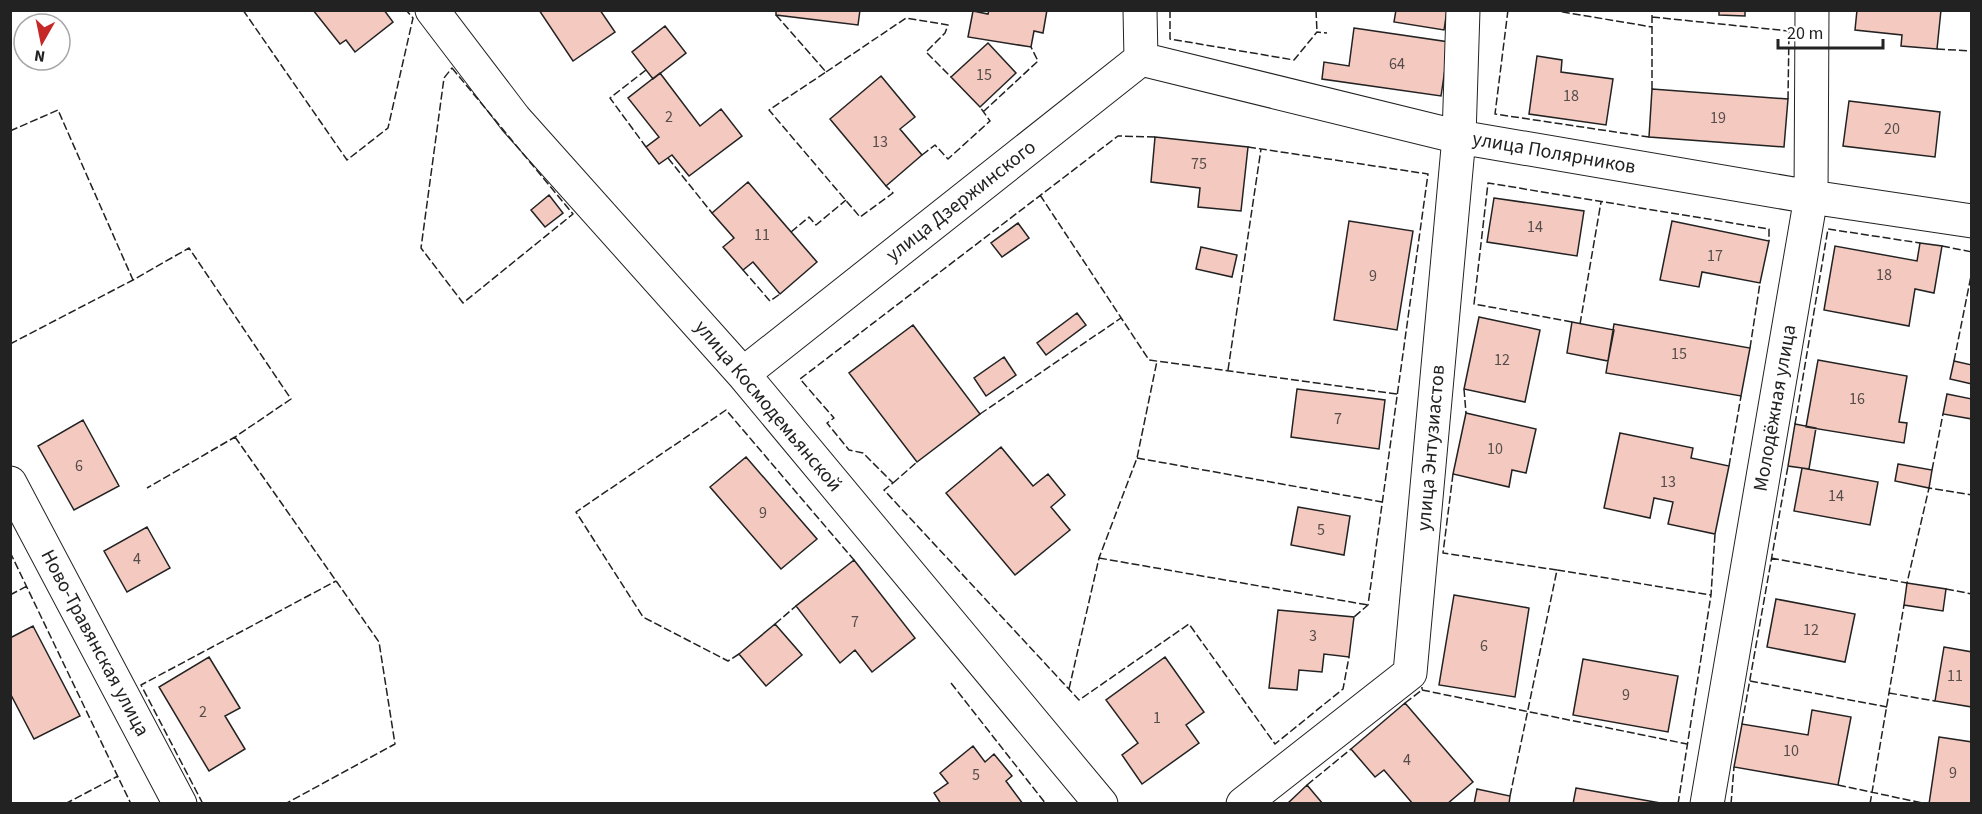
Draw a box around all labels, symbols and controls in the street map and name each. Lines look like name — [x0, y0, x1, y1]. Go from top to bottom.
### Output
north arrow — [12, 12, 72, 72]
scale bar — [1778, 12, 1883, 50]
text: 20 m — [1787, 21, 1823, 46]
text: N — [33, 44, 47, 68]
house number: 64 — [1389, 53, 1405, 75]
house number: 15 — [976, 64, 992, 86]
house number: 18 — [1563, 85, 1579, 107]
house number: 2 — [665, 106, 673, 128]
house number: 19 — [1710, 107, 1726, 129]
house number: 20 — [1884, 118, 1900, 140]
street label: улица Полярников — [1470, 125, 1638, 181]
house number: 13 — [872, 131, 888, 153]
street label: улица Дзержинского — [880, 134, 1042, 268]
house number: 75 — [1191, 153, 1207, 175]
house number: 14 — [1527, 216, 1543, 238]
house number: 11 — [754, 224, 770, 246]
house number: 17 — [1707, 245, 1723, 267]
house number: 18 — [1876, 264, 1892, 286]
house number: 9 — [1369, 265, 1377, 287]
street label: улица Космодемьянской — [688, 314, 848, 498]
street label: Молодёжная улица — [1747, 322, 1803, 494]
house number: 15 — [1671, 343, 1687, 365]
house number: 12 — [1494, 349, 1510, 371]
street label: улица Энтузиастов — [1410, 364, 1452, 532]
house number: 16 — [1849, 388, 1865, 410]
house number: 7 — [1334, 408, 1342, 430]
house number: 10 — [1487, 438, 1503, 460]
house number: 6 — [75, 455, 83, 477]
house number: 13 — [1660, 471, 1676, 493]
house number: 14 — [1828, 485, 1844, 507]
house number: 9 — [759, 502, 767, 524]
house number: 5 — [1317, 519, 1325, 541]
street label: Ново-Травянская улица — [34, 544, 156, 742]
house number: 4 — [133, 548, 141, 570]
house number: 7 — [851, 611, 859, 633]
house number: 12 — [1803, 619, 1819, 641]
house number: 3 — [1309, 625, 1317, 647]
house number: 6 — [1480, 635, 1488, 657]
house number: 11 — [1947, 665, 1963, 687]
house number: 9 — [1622, 684, 1630, 706]
house number: 2 — [199, 701, 207, 723]
house number: 1 — [1153, 707, 1161, 729]
house number: 10 — [1783, 740, 1799, 762]
house number: 4 — [1403, 749, 1411, 771]
house number: 9 — [1949, 762, 1957, 784]
house number: 5 — [972, 764, 980, 786]

